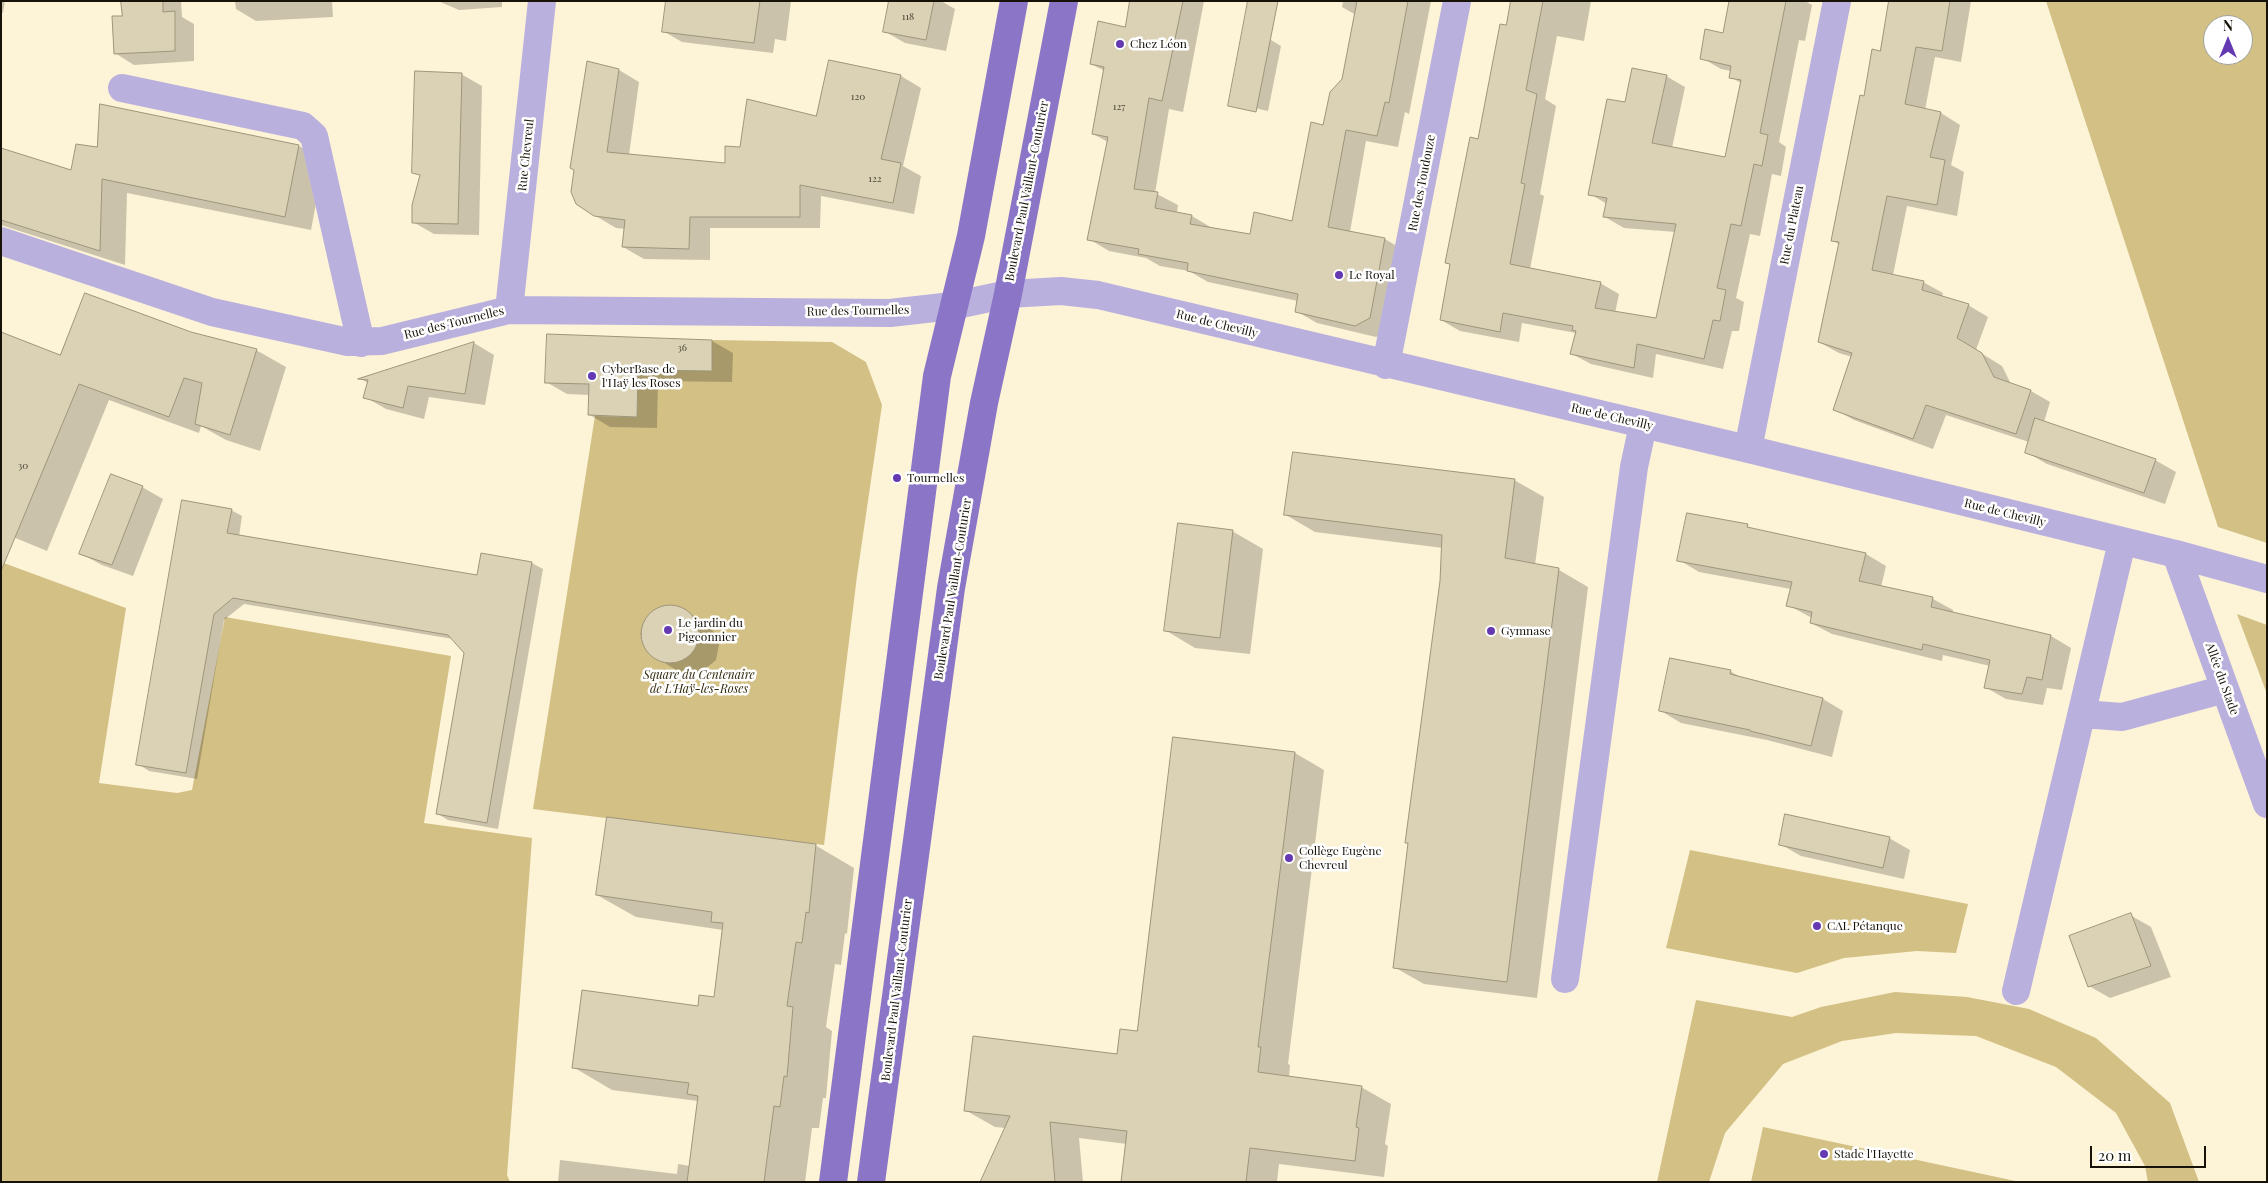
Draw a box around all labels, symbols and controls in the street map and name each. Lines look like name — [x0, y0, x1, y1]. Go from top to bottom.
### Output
house number: 118 — [902, 11, 914, 23]
north arrow — [2203, 15, 2253, 65]
text: N — [2223, 16, 2233, 35]
place label: Chez Léon — [1130, 37, 1187, 51]
marker: Chez Léon — [1114, 38, 1126, 50]
house number: 120 — [851, 91, 865, 103]
street label: Boulevard Paul Vaillant-Couturier — [1002, 100, 1052, 282]
house number: 127 — [1113, 101, 1125, 113]
street label: Rue Chevreul — [515, 118, 537, 192]
street label: Rue des Toudouze — [1406, 134, 1438, 232]
house number: 122 — [868, 173, 882, 185]
street label: Rue du Plateau — [1777, 184, 1807, 266]
place label: Le Royal — [1349, 268, 1395, 282]
marker: Le Royal — [1333, 269, 1345, 281]
street label: Rue des Tournelles — [807, 303, 909, 319]
street label: Rue des Tournelles — [403, 304, 505, 342]
street label: Rue de Chevilly — [1175, 307, 1259, 341]
house number: 36 — [677, 342, 687, 354]
place label: CyberBase de l'Haÿ les Roses — [602, 362, 681, 390]
marker: CyberBase de l'Haÿ les Roses — [586, 370, 598, 382]
street label: Rue de Chevilly — [1570, 401, 1654, 433]
house number: 30 — [18, 460, 28, 472]
place label: Tournelles — [907, 471, 964, 485]
marker: Tournelles — [891, 472, 903, 484]
street label: Rue de Chevilly — [1963, 496, 2047, 530]
street label: Boulevard Paul Vaillant-Couturier — [932, 497, 974, 681]
place label: Le jardin du Pigeonnier — [678, 616, 743, 644]
marker: Le jardin du Pigeonnier — [662, 624, 674, 636]
place label: Gymnase — [1501, 624, 1551, 638]
marker: Gymnase — [1485, 625, 1497, 637]
street label: Allée du Stade — [2202, 641, 2242, 717]
park label: Square du Centenaire de L'Haÿ-les-Roses — [643, 668, 755, 696]
place label: Collège Eugène Chevreul — [1299, 844, 1382, 872]
marker: Collège Eugène Chevreul — [1283, 852, 1295, 864]
street label: Boulevard Paul Vaillant-Couturier — [879, 898, 915, 1082]
place label: CAL Pétanque — [1827, 919, 1903, 933]
marker: CAL Pétanque — [1811, 920, 1823, 932]
scale bar — [2093, 1136, 2209, 1168]
text: 20 m — [2098, 1145, 2131, 1165]
place label: Stade l'Hayette — [1834, 1147, 1913, 1161]
marker: Stade l'Hayette — [1818, 1148, 1830, 1160]

